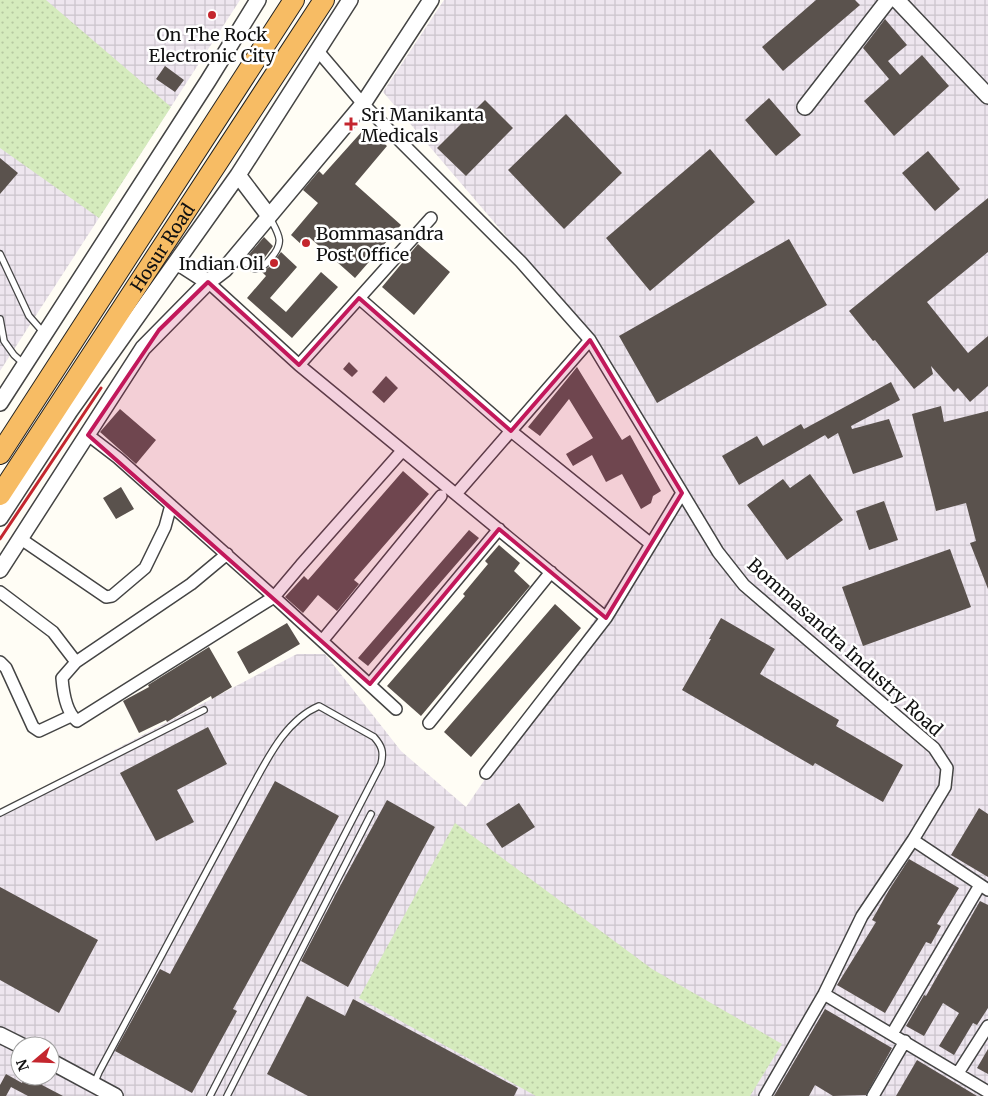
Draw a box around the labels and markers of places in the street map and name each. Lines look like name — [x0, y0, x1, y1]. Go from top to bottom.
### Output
marker: On The Rock Electronic City — [206, 9, 218, 21]
place label: On The Rock Electronic City — [149, 23, 276, 67]
place label: Sri Manikanta Medicals — [361, 103, 485, 147]
marker: Sri Manikanta Medicals — [345, 118, 357, 130]
place label: Bommasandra Post Office — [316, 222, 444, 266]
marker: Bommasandra Post Office — [300, 237, 312, 249]
place label: Indian Oil — [179, 252, 264, 275]
marker: Indian Oil — [268, 257, 280, 269]

